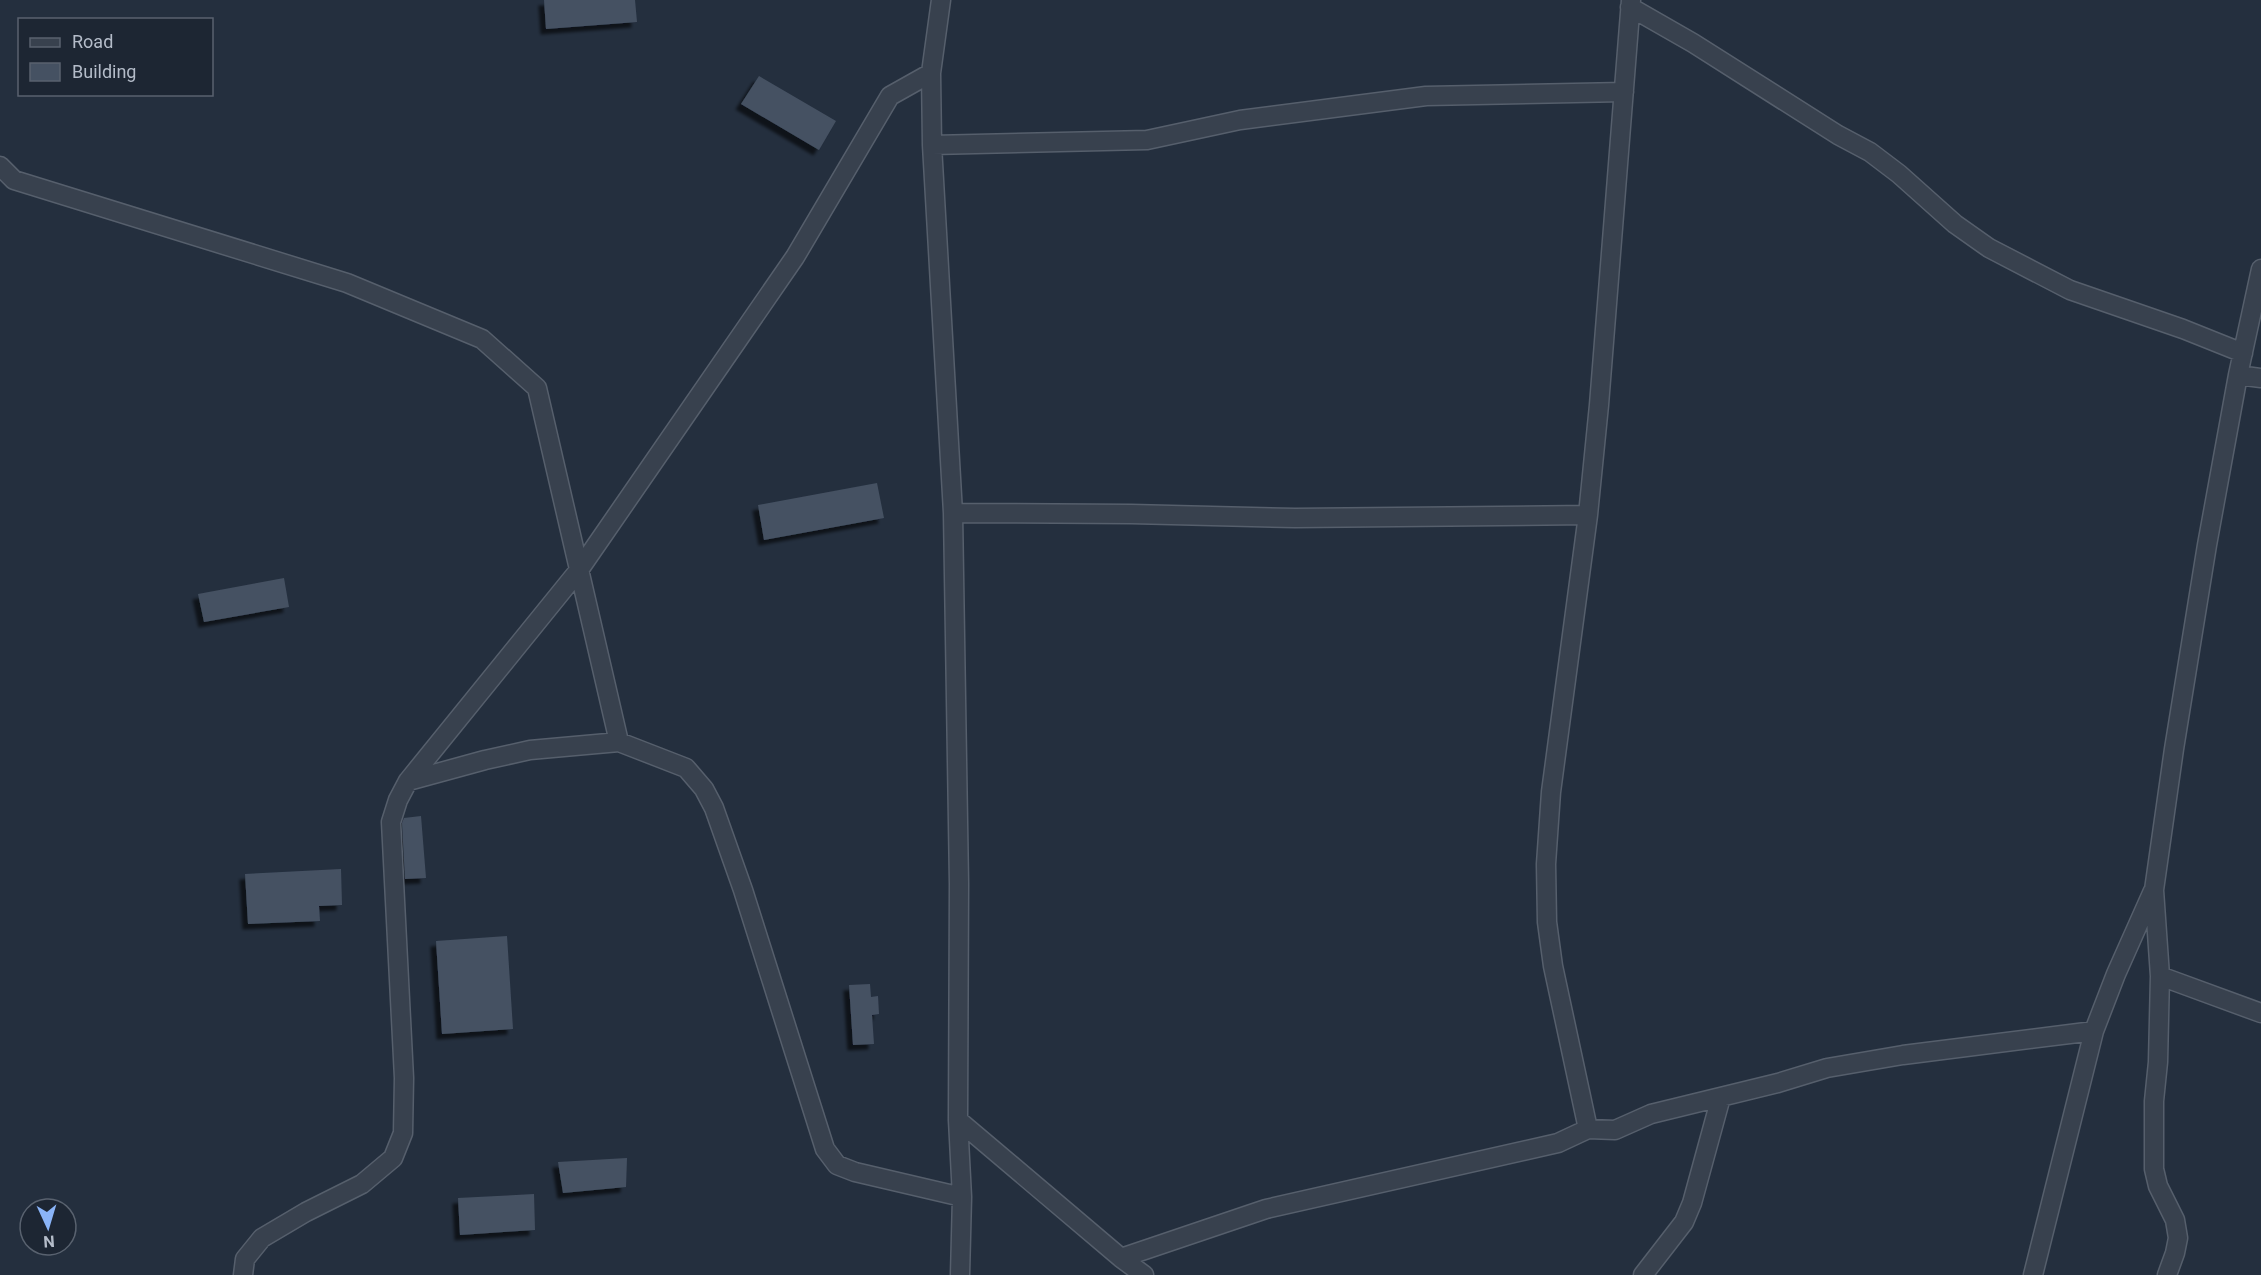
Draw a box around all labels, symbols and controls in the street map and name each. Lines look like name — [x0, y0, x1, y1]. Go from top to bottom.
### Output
legend — [18, 18, 213, 96]
text: Road — [72, 31, 113, 52]
text: Building — [72, 61, 136, 82]
north arrow — [18, 1197, 78, 1257]
text: N — [43, 1232, 55, 1251]

